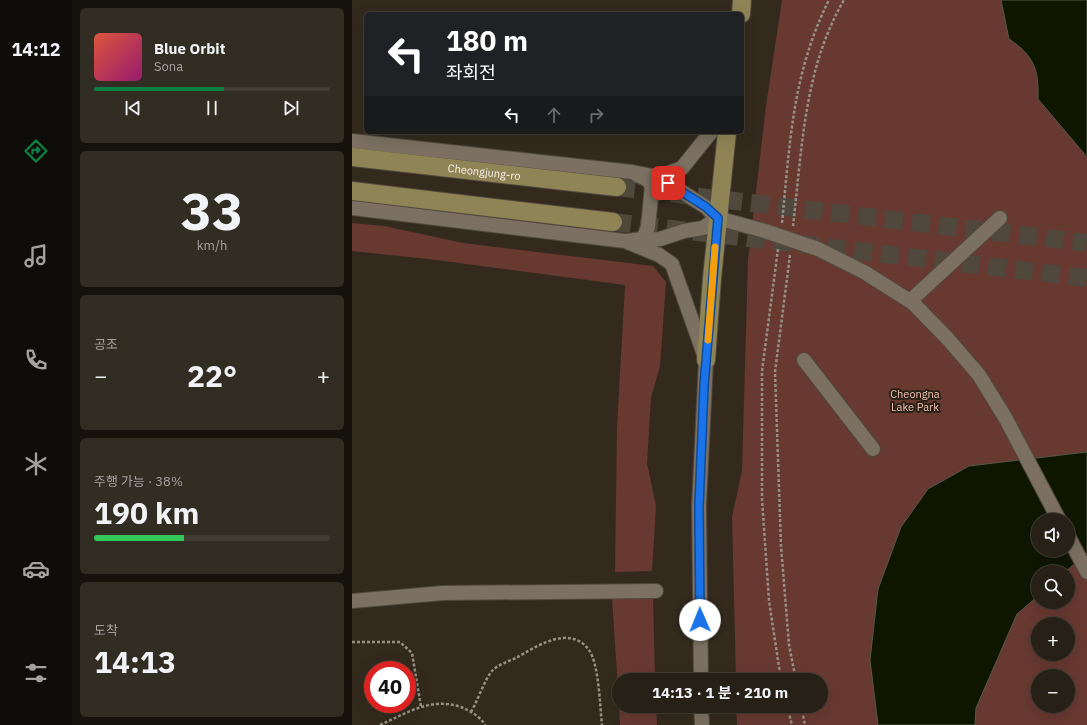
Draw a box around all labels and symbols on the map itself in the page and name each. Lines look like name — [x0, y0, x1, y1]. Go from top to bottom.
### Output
street label: Cheongjung-ro — [447, 161, 521, 183]
pin — [651, 166, 685, 200]
park label: Cheongna Lake Park — [890, 387, 940, 414]
position arrow — [679, 599, 721, 641]
speed limit sign: 40 — [364, 661, 416, 713]

